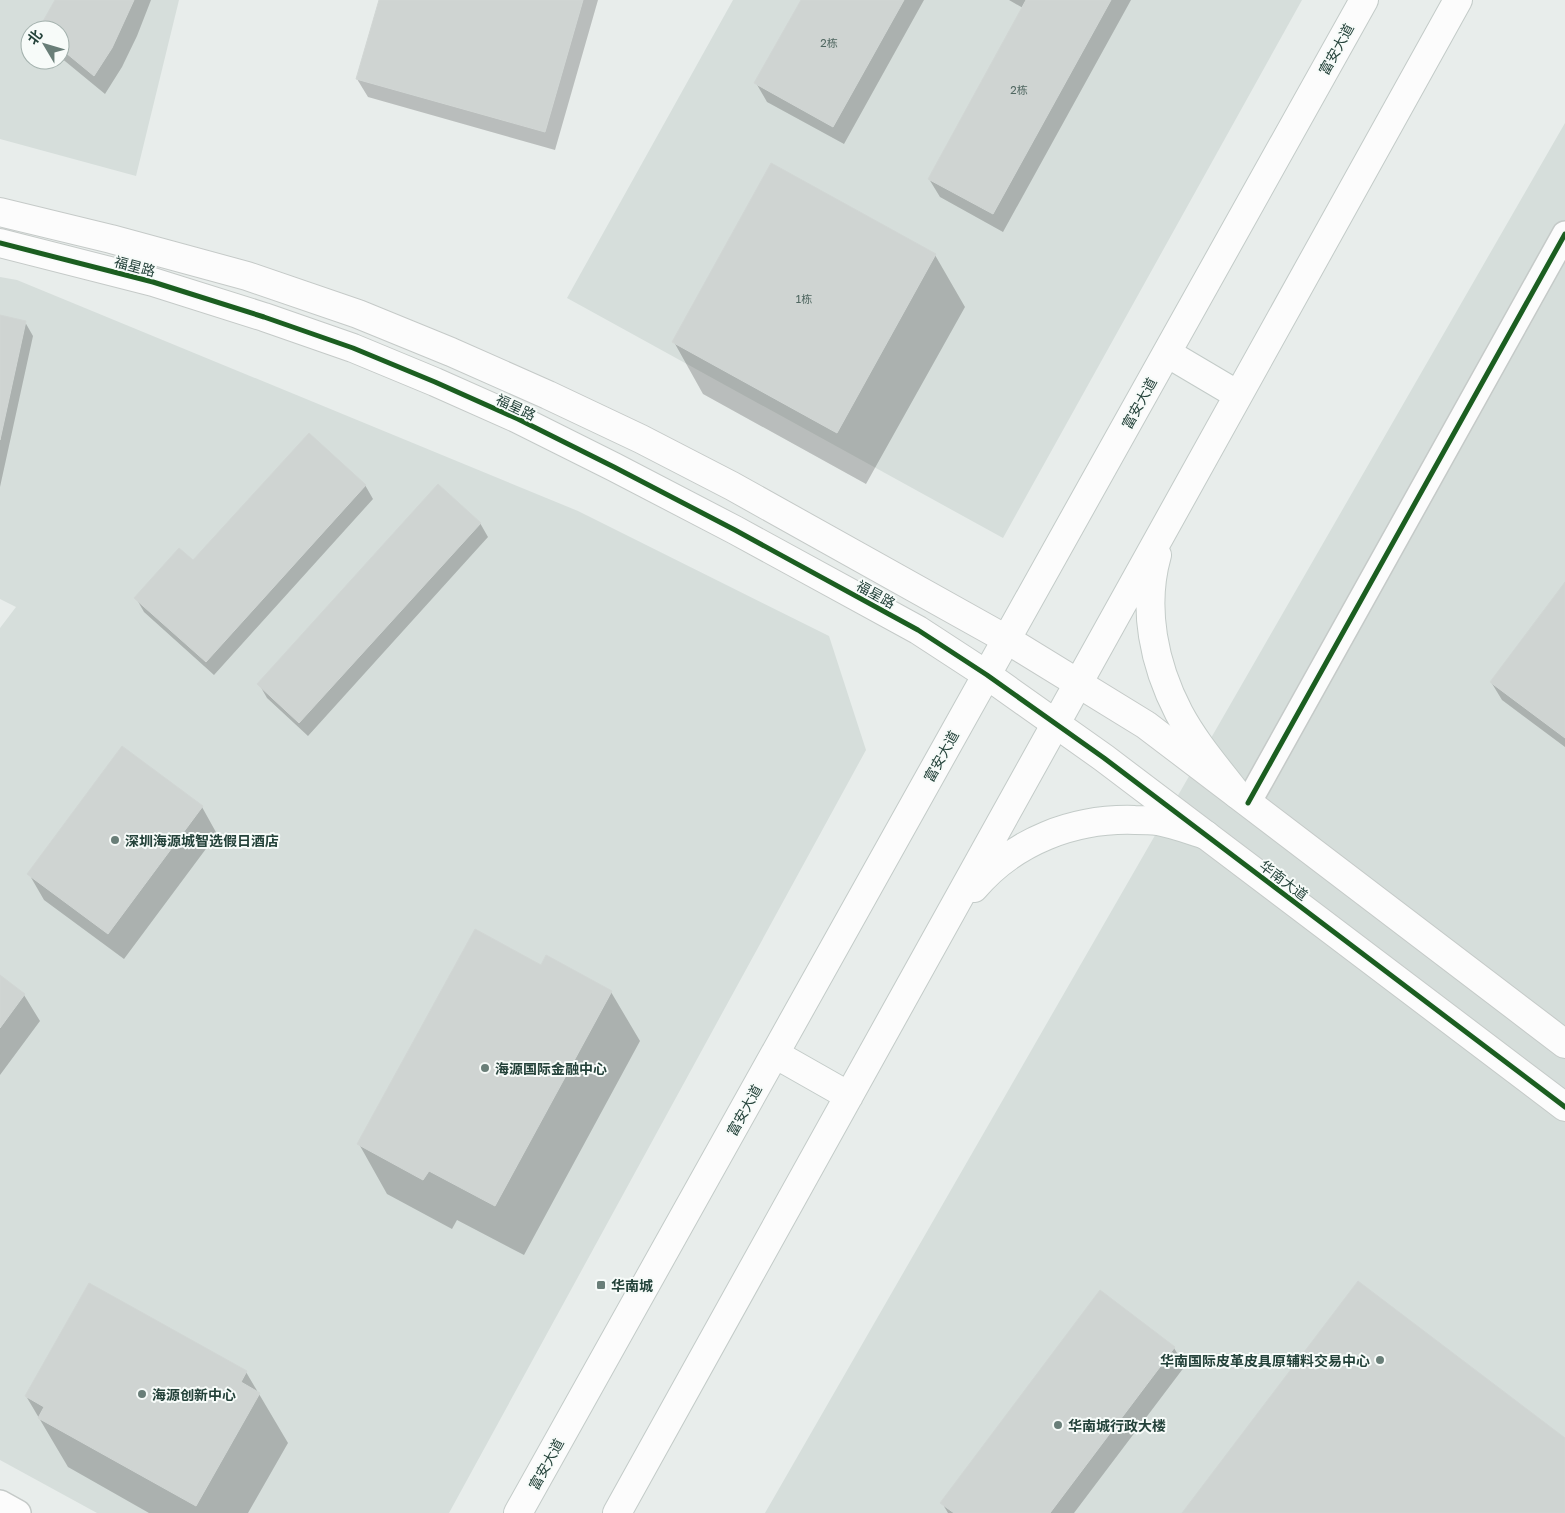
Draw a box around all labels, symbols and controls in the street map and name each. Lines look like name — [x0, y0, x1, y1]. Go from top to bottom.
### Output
north arrow — [20, 20, 70, 70]
street label: 富安大道 — [1315, 20, 1357, 78]
text: 北 — [23, 26, 45, 47]
house number: 2栋 — [820, 36, 838, 49]
house number: 2栋 — [1010, 83, 1028, 96]
street label: 福星路 — [113, 252, 157, 280]
house number: 1栋 — [796, 292, 812, 305]
street label: 富安大道 — [1118, 374, 1160, 432]
street label: 福星路 — [493, 390, 539, 424]
street label: 福星路 — [854, 576, 898, 612]
street label: 富安大道 — [920, 727, 962, 785]
place label: 深圳海源城智选假日酒店 — [125, 832, 279, 849]
marker: 深圳海源城智选假日酒店 — [109, 834, 121, 846]
street label: 华南大道 — [1257, 856, 1311, 904]
place label: 海源国际金融中心 — [495, 1060, 607, 1077]
marker: 海源国际金融中心 — [479, 1062, 491, 1074]
street label: 富安大道 — [723, 1081, 765, 1139]
place label: 华南城 — [611, 1277, 653, 1294]
marker: 华南城 — [595, 1279, 607, 1291]
place label: 华南国际皮革皮具原辅料交易中心 — [1160, 1352, 1370, 1369]
marker: 华南国际皮革皮具原辅料交易中心 — [1374, 1354, 1386, 1366]
place label: 海源创新中心 — [152, 1386, 236, 1403]
marker: 海源创新中心 — [136, 1388, 148, 1400]
place label: 华南城行政大楼 — [1068, 1417, 1166, 1434]
marker: 华南城行政大楼 — [1052, 1419, 1064, 1431]
street label: 富安大道 — [525, 1435, 567, 1493]

